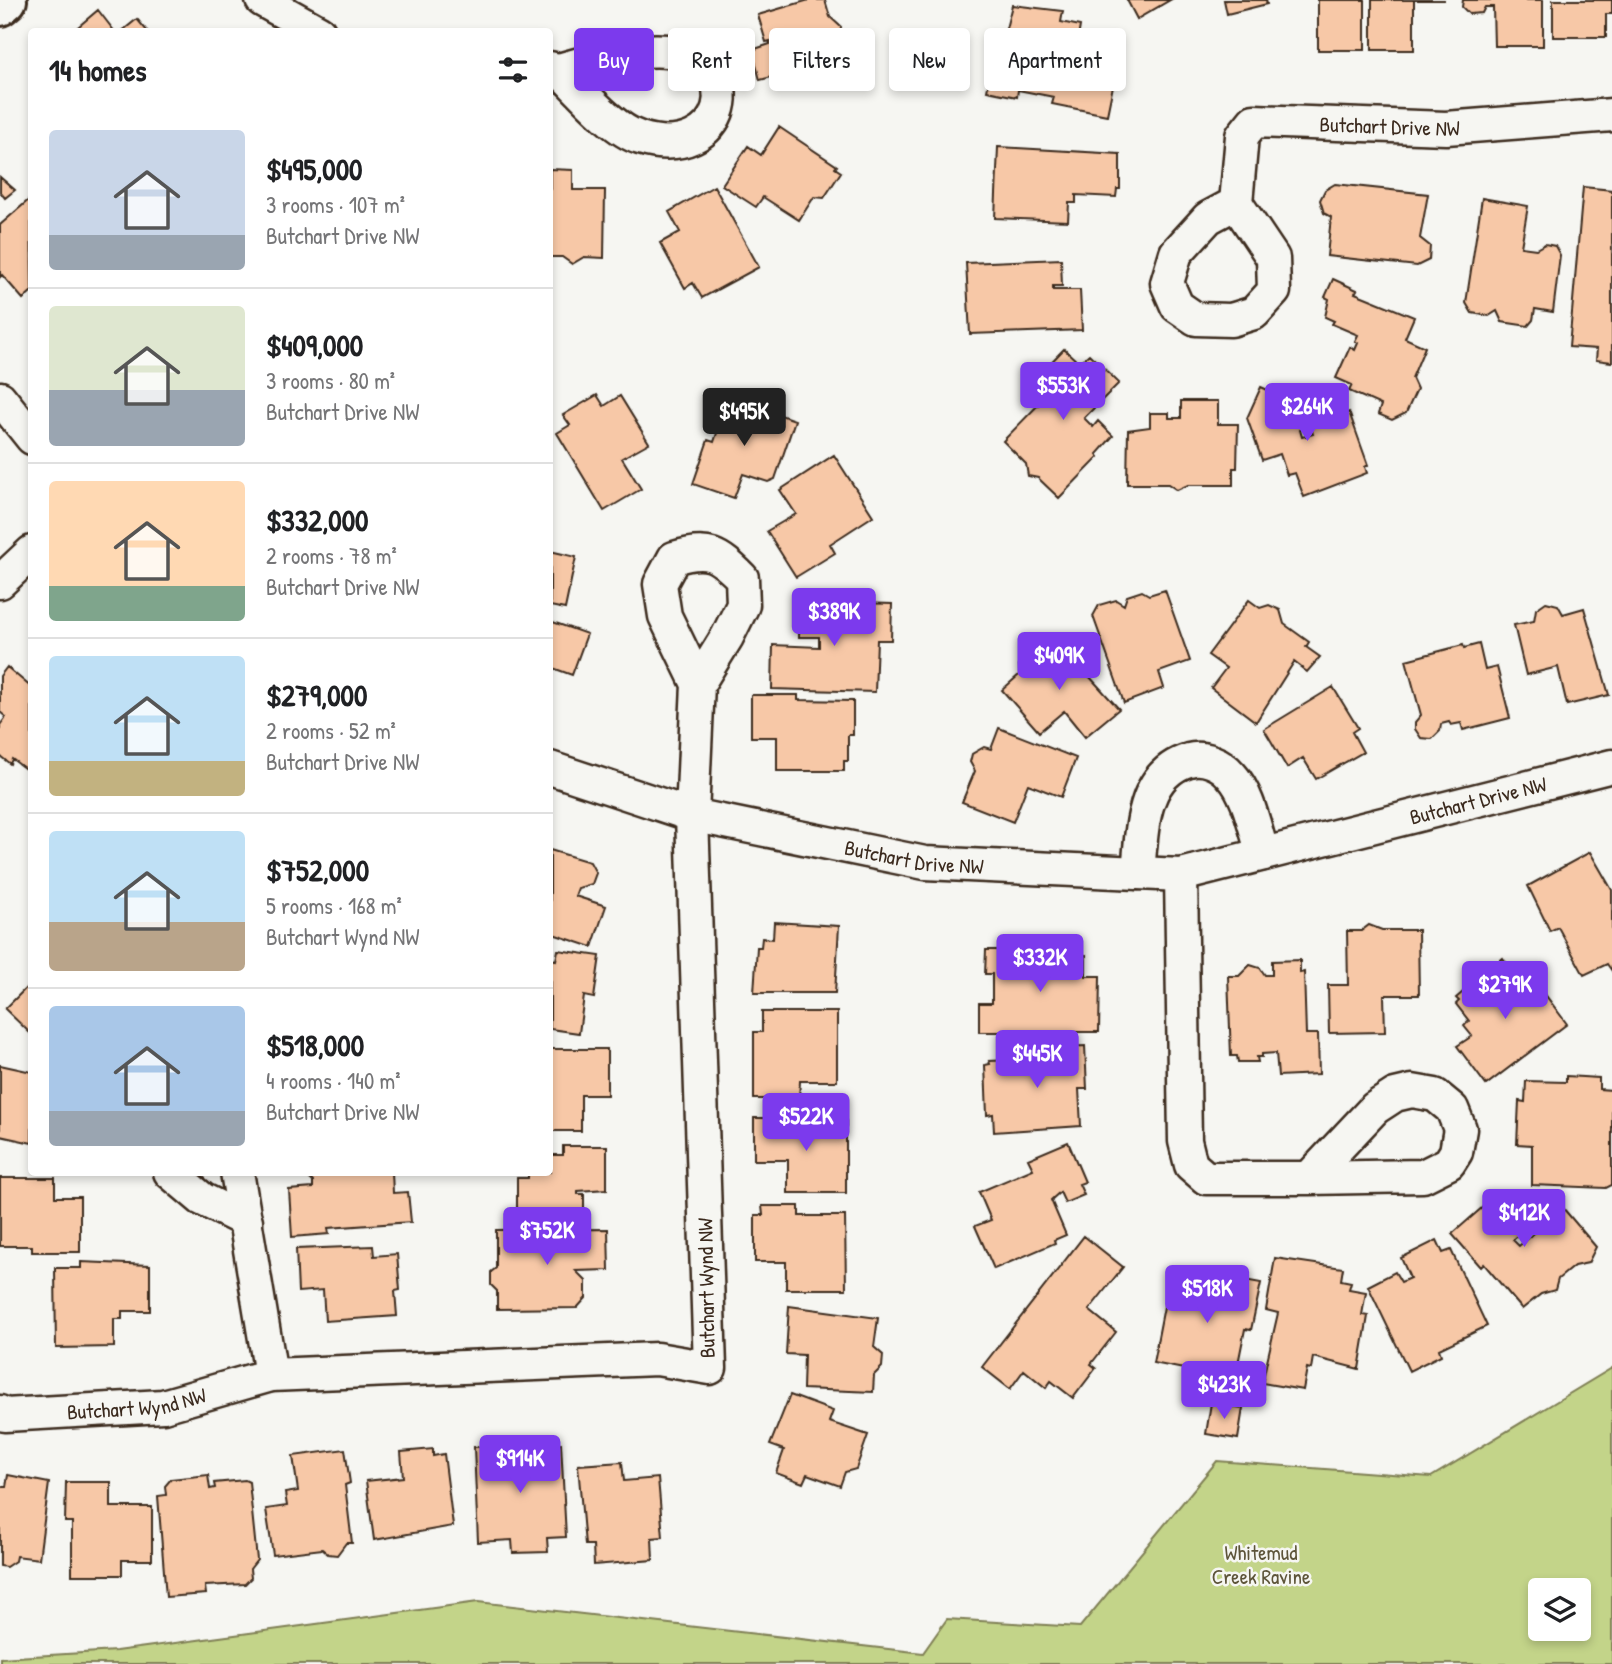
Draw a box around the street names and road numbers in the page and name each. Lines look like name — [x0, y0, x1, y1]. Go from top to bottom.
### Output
street label: Butchart Drive NW — [1319, 109, 1461, 143]
street label: Butchart Drive NW — [1406, 769, 1549, 831]
street label: Butchart Drive NW — [842, 832, 984, 880]
street label: Butchart Wynd NW — [690, 1218, 722, 1358]
street label: Butchart Wynd NW — [66, 1380, 209, 1426]

